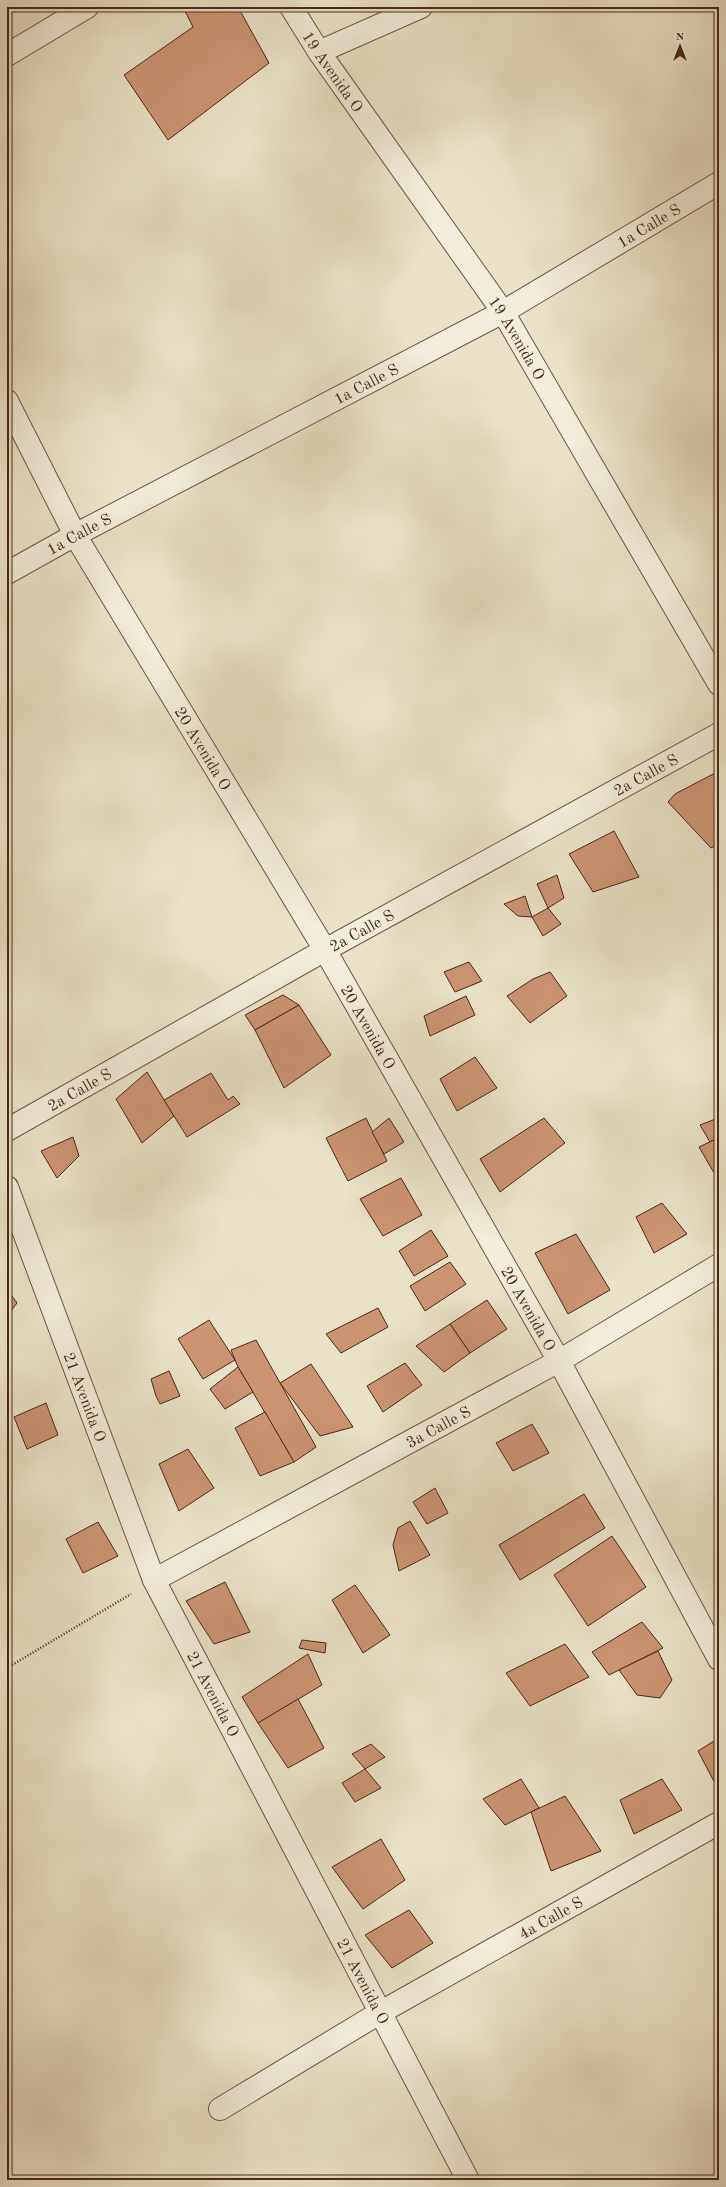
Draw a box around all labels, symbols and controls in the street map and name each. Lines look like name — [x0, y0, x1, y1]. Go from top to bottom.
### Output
north arrow — [660, 26, 700, 66]
street label: 19 Avenida O — [298, 29, 365, 116]
text: N — [676, 32, 685, 43]
street label: 1a Calle S — [615, 202, 684, 252]
street label: 19 Avenida O — [485, 294, 547, 383]
street label: 1a Calle S — [332, 362, 402, 409]
street label: 1a Calle S — [45, 511, 115, 559]
street label: 20 Avenida O — [170, 705, 233, 794]
street label: 2a Calle S — [612, 752, 681, 800]
street label: 2a Calle S — [328, 908, 397, 956]
street label: 20 Avenida O — [337, 983, 397, 1073]
street label: 2a Calle S — [45, 1066, 115, 1115]
street label: 20 Avenida O — [497, 1264, 558, 1354]
street label: 21 Avenida O — [60, 1351, 108, 1444]
street label: 3a Calle S — [404, 1404, 474, 1452]
street label: 21 Avenida O — [183, 1649, 241, 1740]
street label: 4a Calle S — [517, 1895, 586, 1943]
street label: 21 Avenida O — [333, 1936, 391, 2027]

